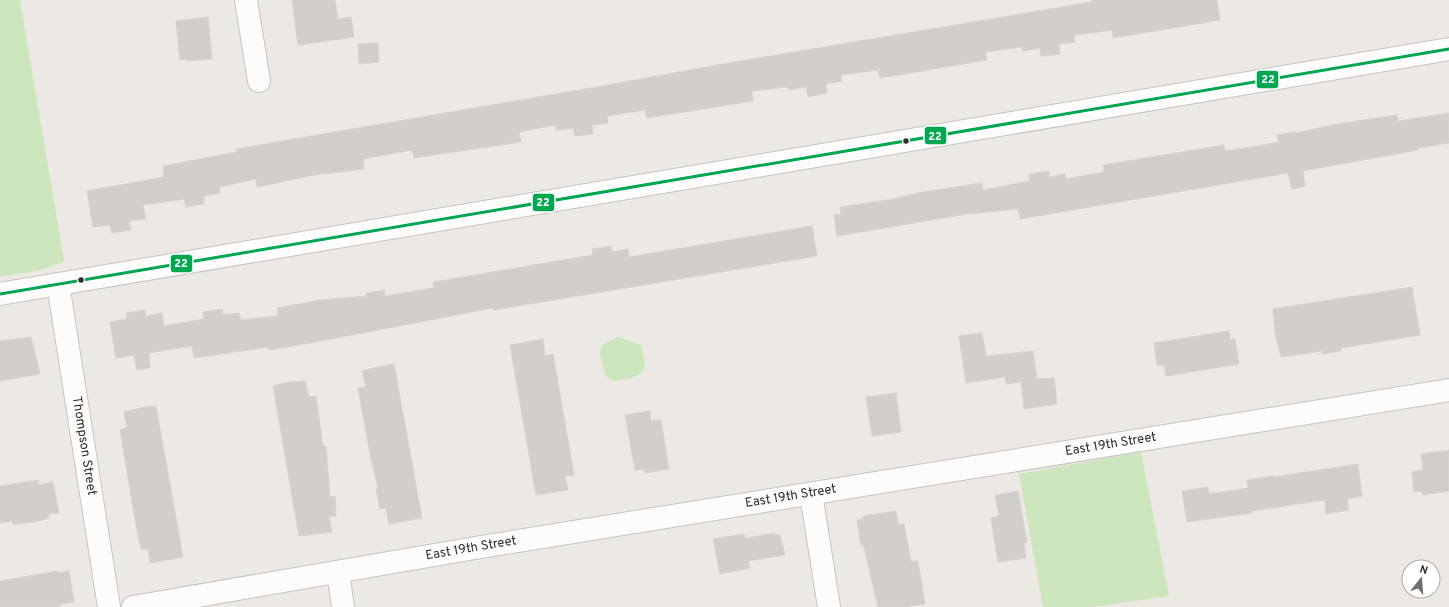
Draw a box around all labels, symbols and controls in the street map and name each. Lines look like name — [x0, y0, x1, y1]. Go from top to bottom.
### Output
line badge: 22 — [1256, 70, 1279, 89]
text: 22 — [1261, 73, 1275, 87]
line badge: 22 — [924, 126, 947, 145]
text: 22 — [928, 130, 942, 144]
unlabelled marker — [901, 136, 911, 146]
line badge: 22 — [532, 193, 555, 212]
text: 22 — [536, 196, 550, 210]
line badge: 22 — [170, 254, 193, 273]
text: 22 — [174, 257, 188, 271]
unlabelled marker — [76, 275, 86, 285]
street label: Thompson Street — [68, 395, 99, 497]
street label: East 19th Street — [1064, 430, 1157, 460]
street label: East 19th Street — [744, 481, 838, 512]
street label: East 19th Street — [424, 533, 518, 564]
north arrow — [1401, 559, 1441, 599]
text: N — [1418, 563, 1429, 578]

